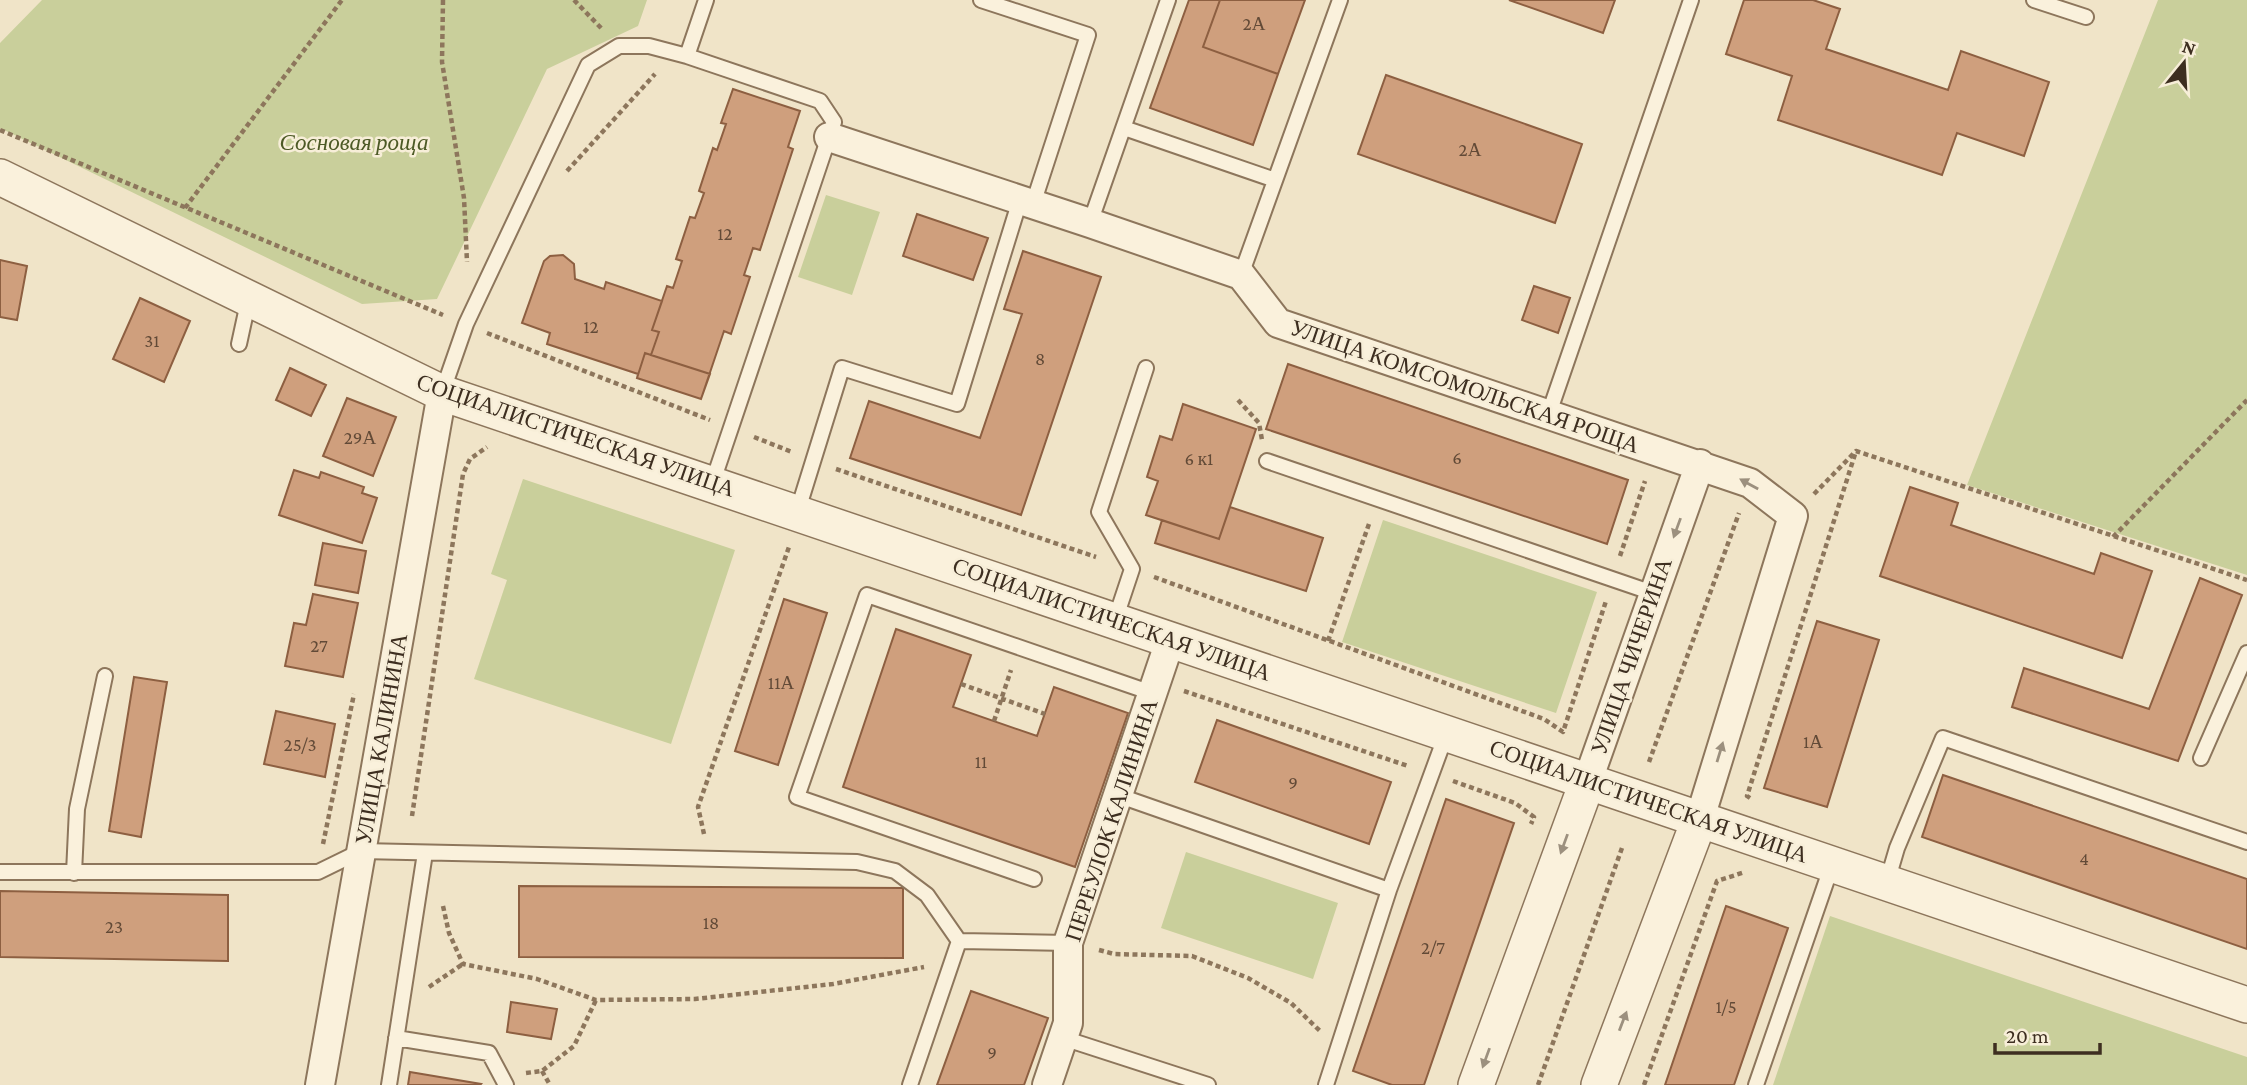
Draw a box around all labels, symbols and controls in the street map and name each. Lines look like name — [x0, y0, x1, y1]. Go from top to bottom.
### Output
house number: 2А — [1243, 13, 1266, 34]
north arrow — [2149, 28, 2219, 98]
text: N — [2180, 35, 2199, 59]
park label: Сосновая роща — [280, 129, 428, 155]
house number: 2А — [1459, 139, 1482, 160]
house number: 12 — [717, 223, 733, 244]
street label: УЛИЦА КОМСОМОЛЬСКАЯ РОЩА — [1287, 314, 1643, 458]
house number: 12 — [583, 316, 599, 337]
house number: 31 — [144, 330, 160, 351]
house number: 8 — [1035, 348, 1045, 369]
street label: СОЦИАЛИСТИЧЕСКАЯ УЛИЦА — [413, 368, 739, 502]
house number: 29А — [344, 427, 376, 448]
house number: 6 — [1452, 447, 1462, 468]
house number: 6 к1 — [1185, 448, 1213, 469]
one-way arrow — [1739, 479, 1759, 491]
one-way arrow — [1671, 518, 1682, 539]
street label: СОЦИАЛИСТИЧЕСКАЯ УЛИЦА — [949, 552, 1275, 686]
street label: УЛИЦА ЧИЧЕРИНА — [1585, 554, 1677, 758]
street label: УЛИЦА КАЛИНИНА — [350, 631, 412, 847]
house number: 27 — [310, 635, 328, 656]
house number: 11А — [768, 672, 794, 693]
street label: ПЕРЕУЛОК КАЛИНИНА — [1059, 695, 1163, 945]
house number: 1А — [1803, 731, 1823, 752]
house number: 25/3 — [284, 734, 316, 755]
street label: СОЦИАЛИСТИЧЕСКАЯ УЛИЦА — [1486, 734, 1812, 868]
one-way arrow — [1715, 742, 1725, 763]
house number: 11 — [975, 751, 987, 772]
house number: 9 — [1288, 772, 1298, 793]
one-way arrow — [1558, 834, 1569, 855]
house number: 4 — [2079, 848, 2089, 869]
house number: 18 — [703, 912, 719, 933]
house number: 23 — [105, 916, 123, 937]
house number: 2/7 — [1421, 937, 1445, 958]
house number: 1/5 — [1715, 996, 1737, 1017]
one-way arrow — [1618, 1011, 1629, 1032]
scale bar — [1995, 1012, 2100, 1056]
text: 20 m — [2006, 1024, 2049, 1048]
house number: 9 — [987, 1042, 997, 1063]
one-way arrow — [1480, 1047, 1491, 1068]

